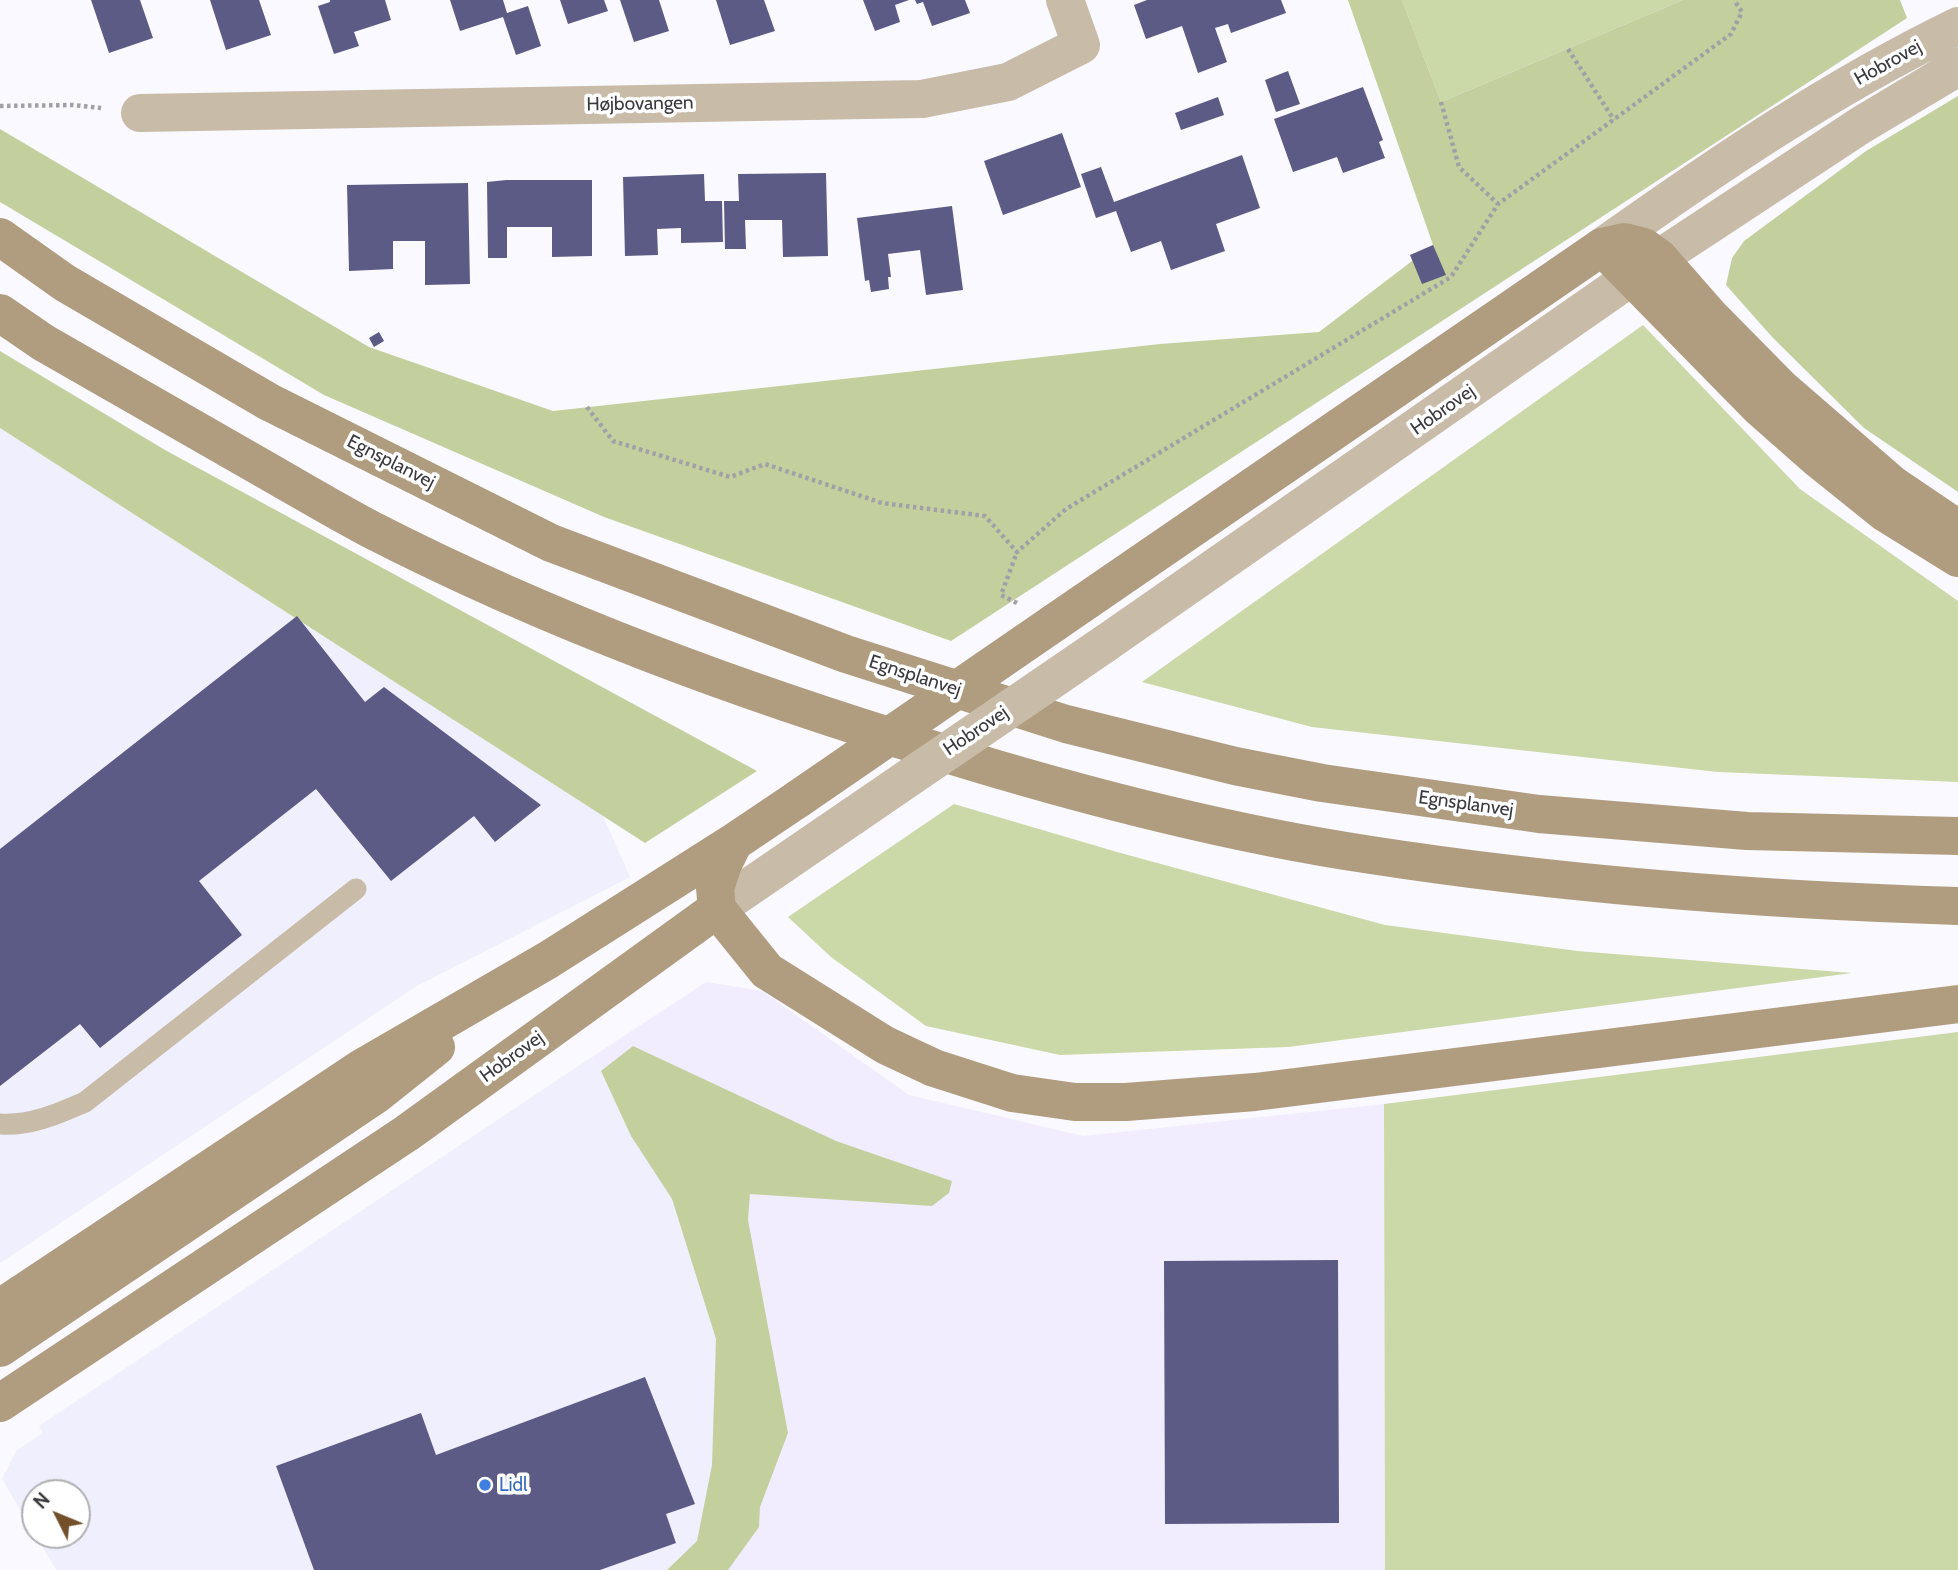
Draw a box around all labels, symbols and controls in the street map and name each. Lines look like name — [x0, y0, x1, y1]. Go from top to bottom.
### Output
street label: Hobrovej — [1851, 35, 1925, 91]
street label: Højbovangen — [586, 92, 694, 116]
street label: Hobrovej — [1407, 380, 1479, 440]
street label: Egnsplanvej — [343, 430, 439, 494]
street label: Egnsplanvej — [866, 650, 964, 702]
street label: Hobrovej — [939, 701, 1013, 761]
street label: Egnsplanvej — [1417, 786, 1515, 822]
street label: Hobrovej — [476, 1026, 548, 1088]
place label: Lidl — [499, 1474, 528, 1496]
marker: Lidl — [477, 1477, 493, 1493]
north arrow — [21, 1479, 91, 1549]
text: N — [29, 1488, 55, 1513]

